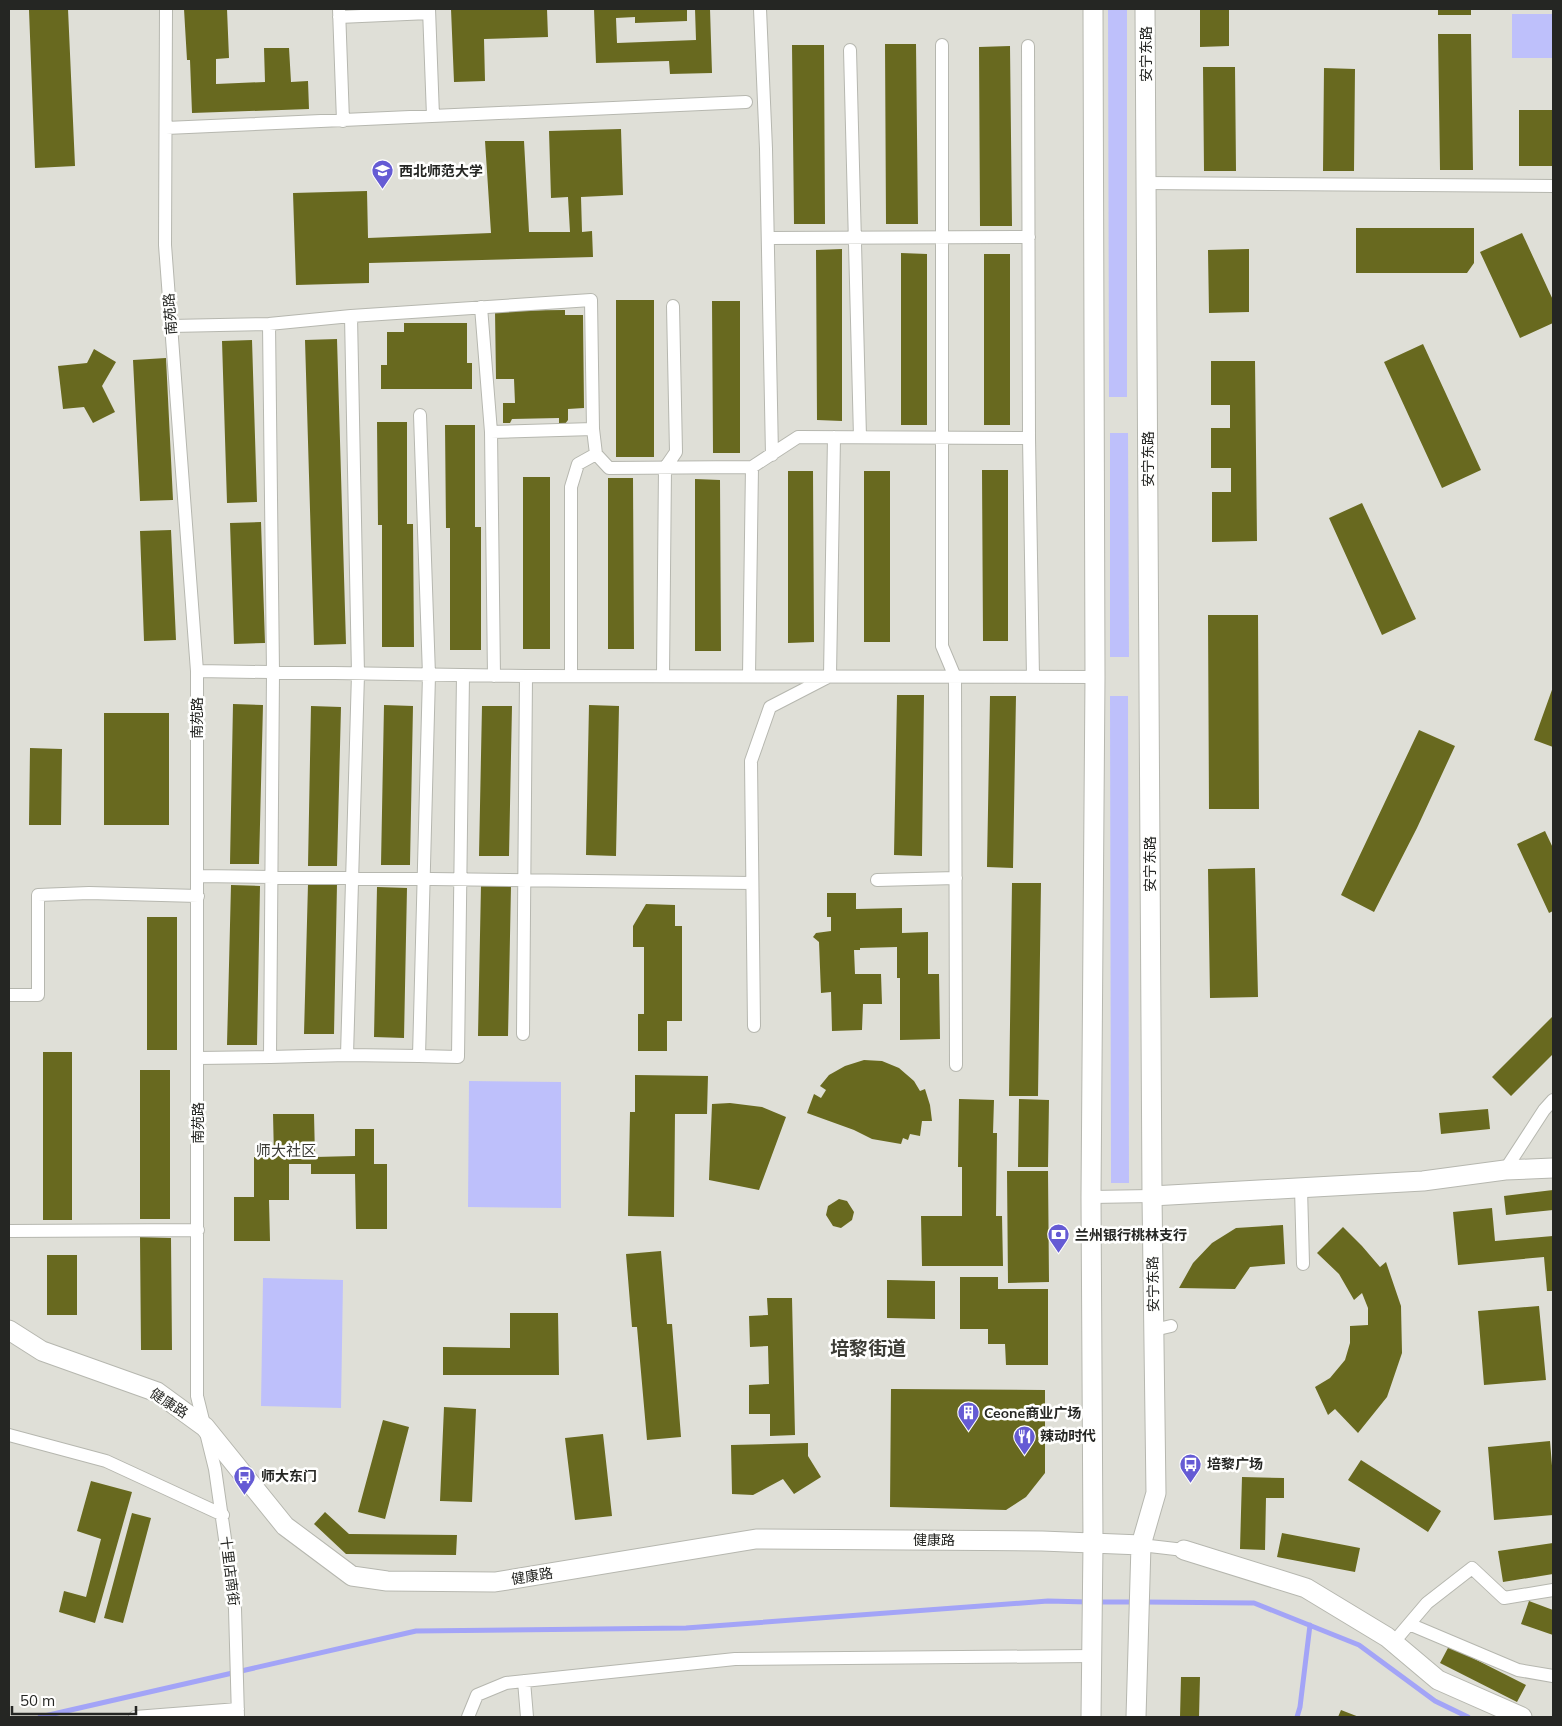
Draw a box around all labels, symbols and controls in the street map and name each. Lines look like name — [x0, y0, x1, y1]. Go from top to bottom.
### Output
street label: 安宁东路 — [1137, 26, 1155, 82]
school or university icon: 西北师范大学 — [371, 159, 395, 190]
place label: 西北师范大学 — [399, 162, 483, 180]
street label: 南苑路 — [160, 292, 180, 336]
street label: 安宁东路 — [1139, 431, 1157, 487]
street label: 南苑路 — [188, 697, 206, 739]
street label: 安宁东路 — [1141, 836, 1159, 892]
street label: 南苑路 — [189, 1102, 207, 1144]
district label: 师大社区 — [256, 1141, 316, 1160]
bank icon: 兰州银行桃林支行 — [1047, 1223, 1071, 1254]
place label: 兰州银行桃林支行 — [1075, 1226, 1187, 1244]
street label: 安宁东路 — [1144, 1256, 1162, 1312]
district label: 培黎街道 — [830, 1336, 906, 1360]
street label: 健康路 — [146, 1384, 192, 1422]
building icon: Ceone商业广场 — [956, 1401, 980, 1432]
place label: Ceone商业广场 — [984, 1404, 1081, 1422]
restaurant icon: 辣动时代 — [1012, 1424, 1036, 1455]
place label: 辣动时代 — [1040, 1427, 1096, 1445]
bus stop icon: 培黎广场 — [1179, 1452, 1203, 1483]
place label: 培黎广场 — [1207, 1455, 1263, 1473]
bus stop icon: 师大东门 — [233, 1464, 257, 1495]
place label: 师大东门 — [261, 1467, 317, 1485]
street label: 健康路 — [913, 1531, 955, 1549]
street label: 十里店南街 — [217, 1535, 243, 1607]
street label: 健康路 — [510, 1564, 554, 1588]
scale bar — [12, 1684, 136, 1716]
text: 50 m — [20, 1691, 55, 1710]

